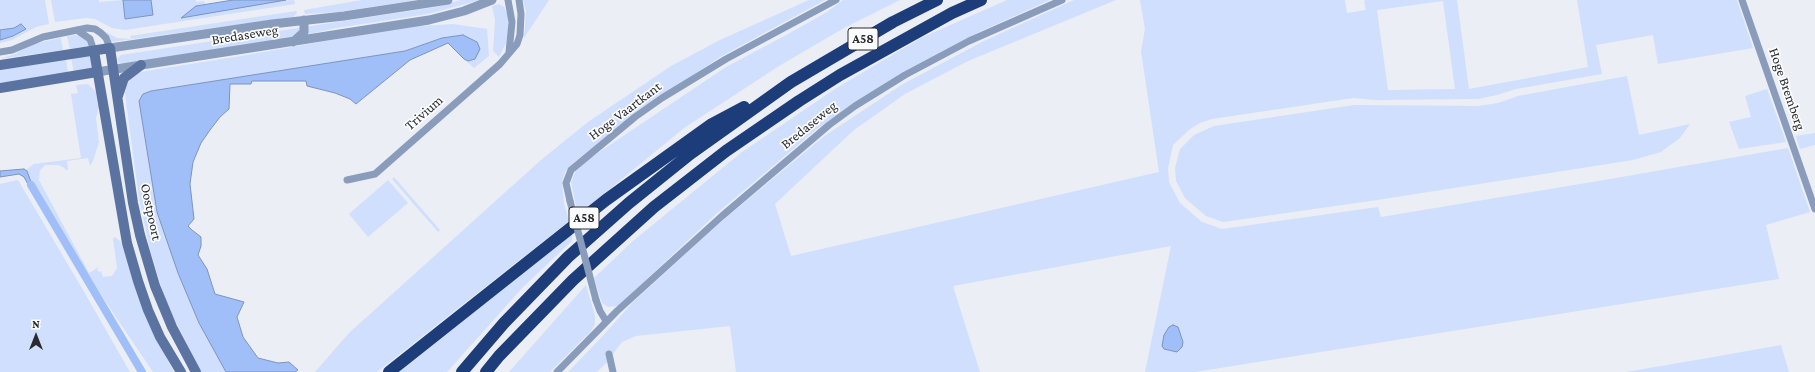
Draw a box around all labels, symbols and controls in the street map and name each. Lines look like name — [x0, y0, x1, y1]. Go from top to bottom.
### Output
street label: Bredaseweg — [211, 21, 279, 49]
road number: A58 — [848, 28, 878, 50]
street label: Hoge Bremberg — [1765, 46, 1809, 132]
street label: Hoge Vaartkant — [585, 78, 665, 144]
street label: Trivium — [401, 92, 447, 134]
street label: Bredaseweg — [778, 97, 840, 153]
street label: Oostpoort — [137, 182, 165, 242]
road number: A58 — [569, 207, 599, 229]
north arrow — [16, 316, 56, 356]
text: N — [32, 318, 40, 330]

